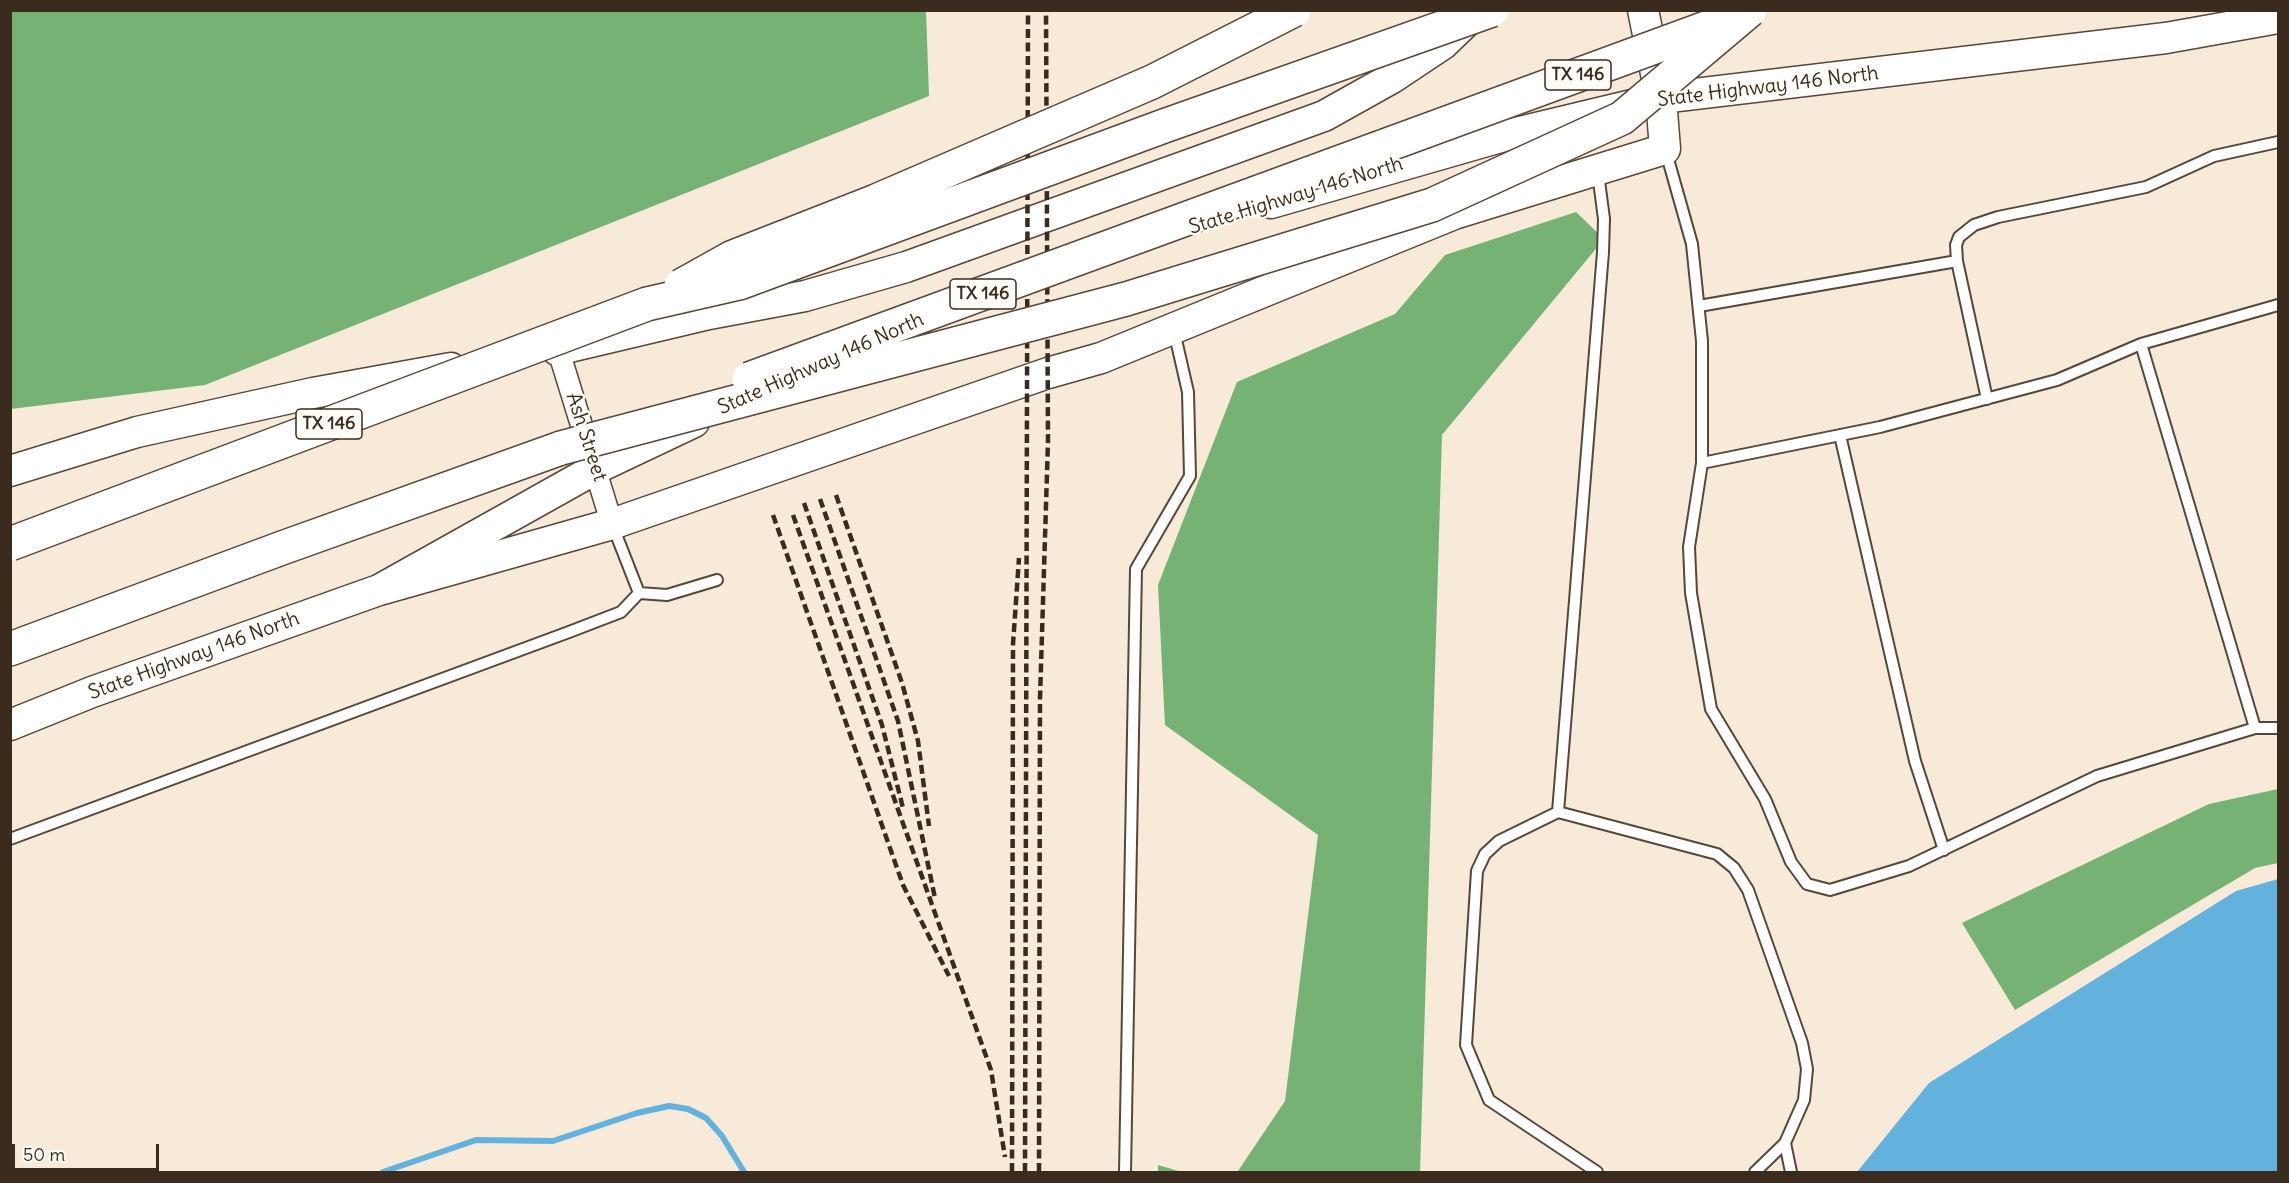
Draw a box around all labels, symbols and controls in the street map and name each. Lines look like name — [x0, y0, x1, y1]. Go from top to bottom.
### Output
road number: TX 146 — [1545, 60, 1611, 90]
street label: State Highway 146 North — [1656, 62, 1880, 112]
street label: State Highway 146 North — [1186, 152, 1406, 240]
road number: TX 146 — [950, 279, 1016, 309]
street label: State Highway 146 North — [714, 308, 928, 420]
street label: Ash Street — [560, 390, 612, 484]
road number: TX 146 — [296, 409, 362, 439]
street label: State Highway 146 North — [85, 607, 303, 705]
scale bar — [15, 1132, 162, 1170]
text: 50 m — [23, 1143, 65, 1166]

